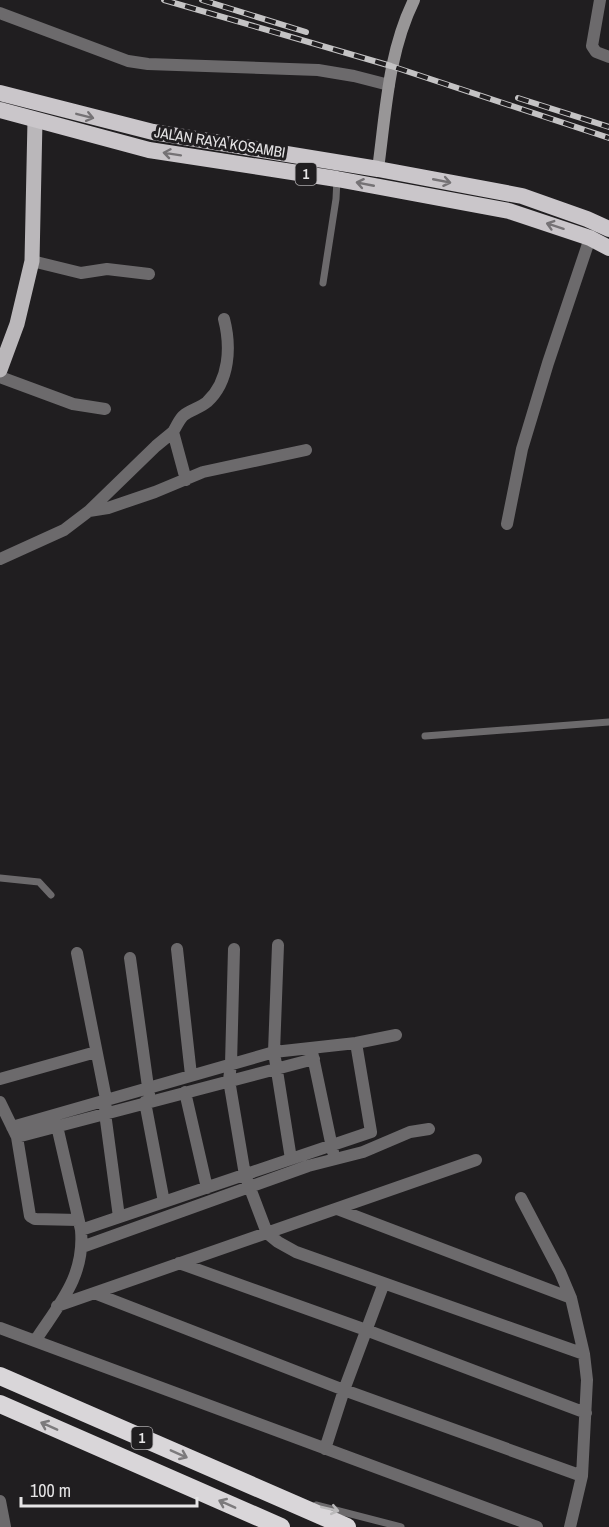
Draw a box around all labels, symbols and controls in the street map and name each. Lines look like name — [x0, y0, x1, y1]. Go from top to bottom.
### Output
one-way arrow — [75, 110, 94, 122]
street label: JALAN RAYA KOSAMBI — [153, 121, 287, 163]
one-way arrow — [163, 148, 183, 159]
road number: 1 — [296, 163, 316, 185]
one-way arrow — [432, 176, 451, 187]
one-way arrow — [356, 178, 375, 189]
one-way arrow — [546, 220, 565, 231]
one-way arrow — [40, 1419, 58, 1431]
road number: 1 — [132, 1427, 152, 1449]
one-way arrow — [170, 1449, 188, 1460]
scale bar — [21, 1470, 196, 1508]
text: 100 m — [30, 1478, 71, 1503]
one-way arrow — [219, 1497, 237, 1509]
one-way arrow — [320, 1503, 339, 1515]

